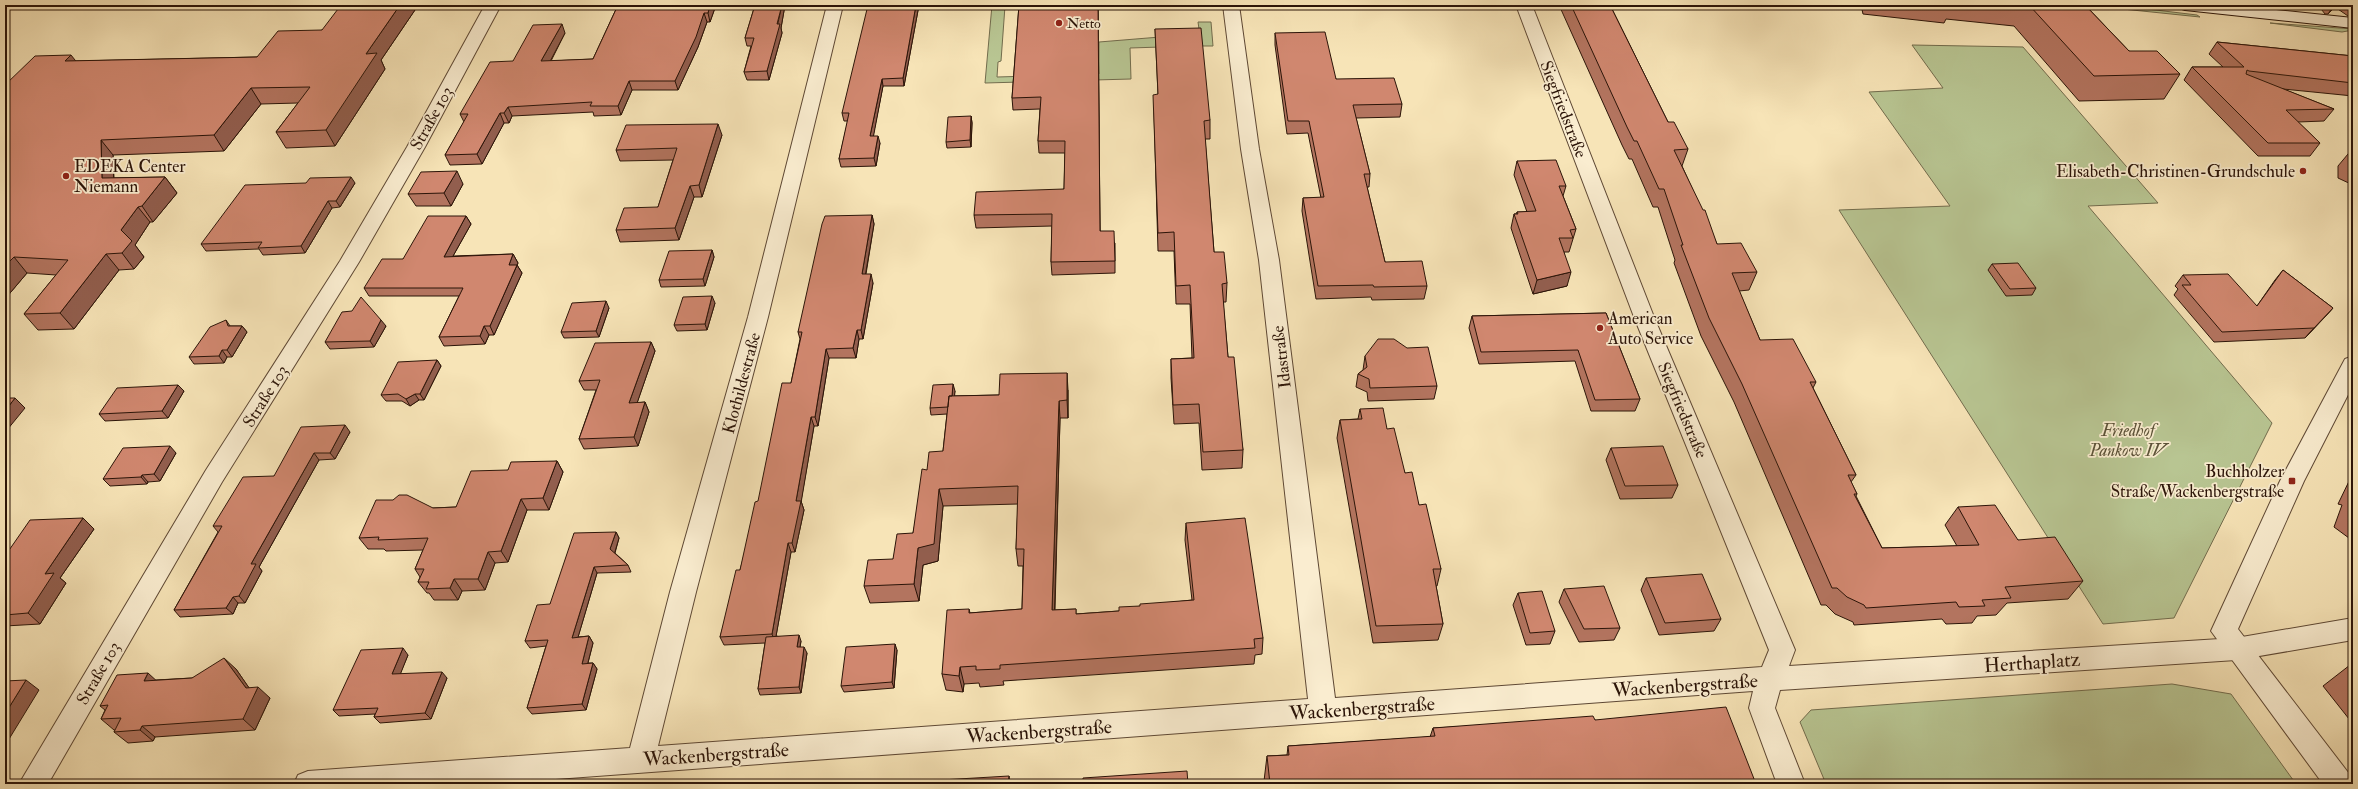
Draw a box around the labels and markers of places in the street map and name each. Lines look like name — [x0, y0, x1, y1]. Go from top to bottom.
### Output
place label: Netto — [1067, 15, 1101, 32]
marker: Netto — [1054, 18, 1064, 28]
place label: EDEKA Center Niemann — [74, 156, 186, 197]
place label: Elisabeth-Christinen-Grundschule — [2056, 161, 2295, 182]
marker: Elisabeth-Christinen-Grundschule — [2298, 166, 2308, 176]
marker: EDEKA Center Niemann — [61, 171, 71, 181]
place label: American Auto Service — [1607, 308, 1693, 349]
marker: American Auto Service — [1595, 323, 1605, 333]
place label: Buchholzer Straße/Wackenbergstraße — [2111, 461, 2285, 502]
marker: Buchholzer Straße/Wackenbergstraße — [2287, 476, 2297, 486]

